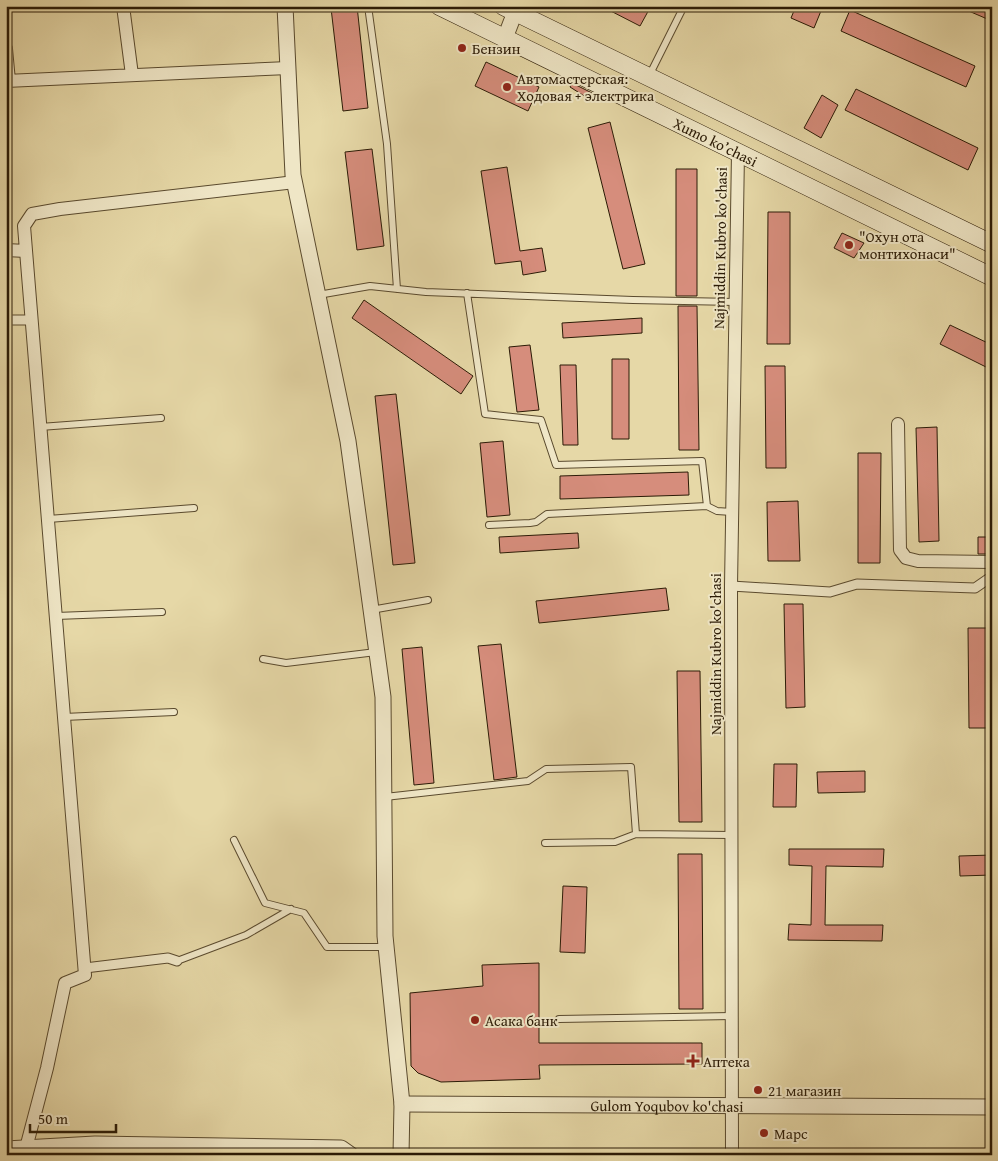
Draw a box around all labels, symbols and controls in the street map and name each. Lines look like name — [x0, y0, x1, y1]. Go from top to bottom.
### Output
place label: Бензин — [472, 38, 521, 59]
marker: Бензин — [456, 42, 468, 54]
place label: Автомастерская: Ходовая + электрика — [517, 68, 655, 106]
marker: Автомастерская: Ходовая + электрика — [501, 81, 513, 93]
street label: Xumo ko’chasi — [670, 112, 761, 171]
street label: Najmiddin Kubro ko'chasi — [708, 167, 732, 329]
place label: "Охун ота монтихонаси" — [859, 226, 956, 264]
marker: "Охун ота монтихонаси" — [843, 239, 855, 251]
street label: Najmiddin Kubro ko'chasi — [705, 573, 726, 735]
place label: Асака банк — [485, 1010, 558, 1031]
marker: Асака банк — [469, 1014, 481, 1026]
place label: Аптека — [703, 1051, 751, 1072]
marker: Аптека — [687, 1055, 699, 1067]
place label: 21 магазин — [768, 1080, 842, 1101]
marker: 21 магазин — [752, 1084, 764, 1096]
street label: Gulom Yoqubov ko'chasi — [590, 1094, 744, 1116]
scale bar — [30, 1101, 116, 1133]
text: 50 m — [38, 1108, 69, 1129]
place label: Марс — [774, 1123, 808, 1144]
marker: Марс — [758, 1127, 770, 1139]

